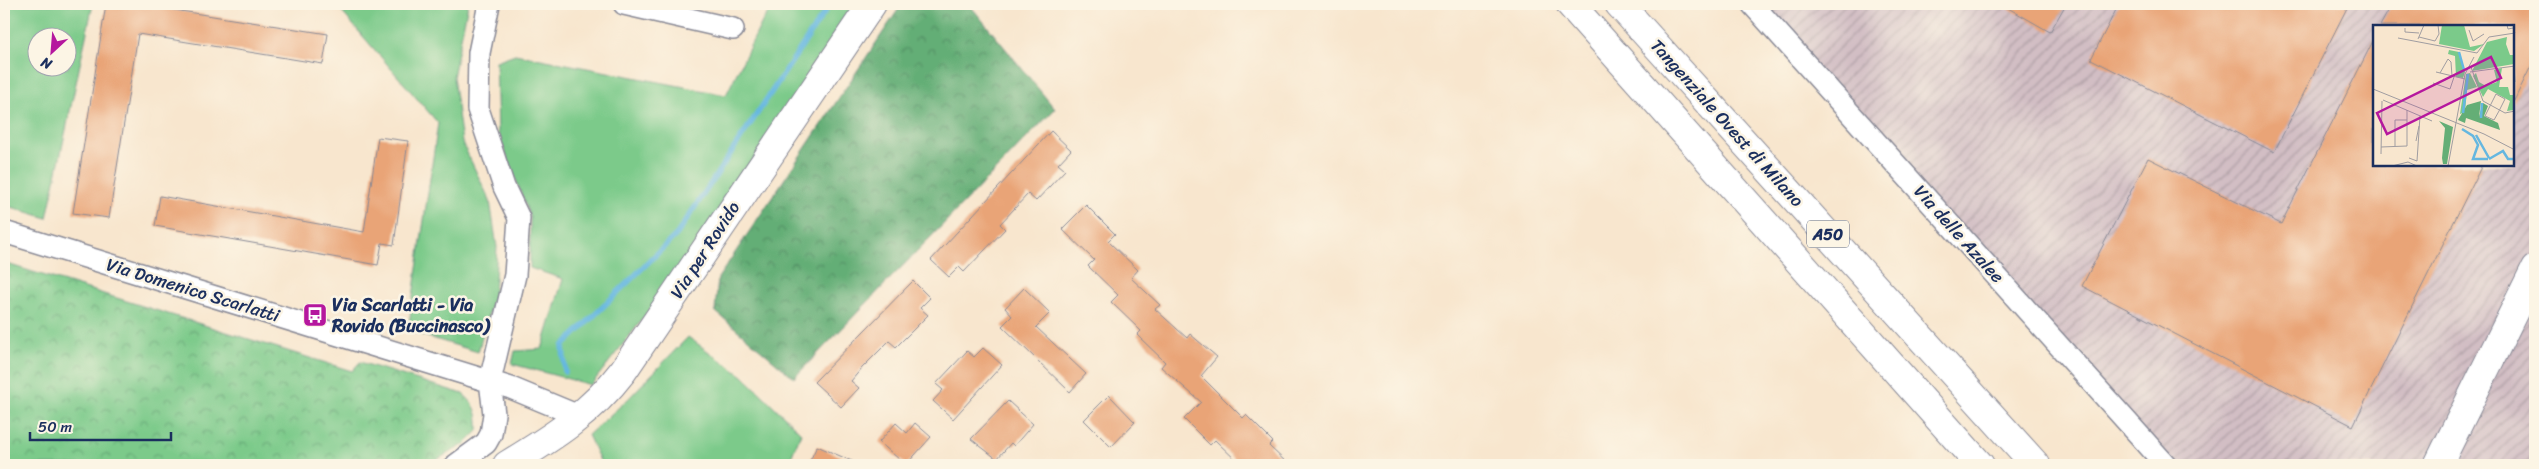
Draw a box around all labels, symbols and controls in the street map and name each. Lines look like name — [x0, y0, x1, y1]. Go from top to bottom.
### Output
inset map — [2373, 25, 2514, 166]
north arrow — [28, 28, 78, 78]
street label: Tangenziale Ovest di Milano — [1642, 31, 1812, 215]
text: N — [36, 50, 57, 77]
street label: Via delle Azalee — [1906, 177, 2012, 291]
street label: Via per Rovido — [661, 194, 749, 305]
road number: A50 — [1807, 220, 1849, 248]
street label: Via Domenico Scarlatti — [102, 248, 285, 332]
place label: Via Scarlatti - Via Rovido (Buccinasco) — [331, 289, 491, 342]
bus stop icon: Via Scarlatti - Via Rovido (Buccinasco) — [302, 302, 328, 328]
scale bar — [30, 409, 171, 441]
text: 50 m — [38, 414, 73, 440]

